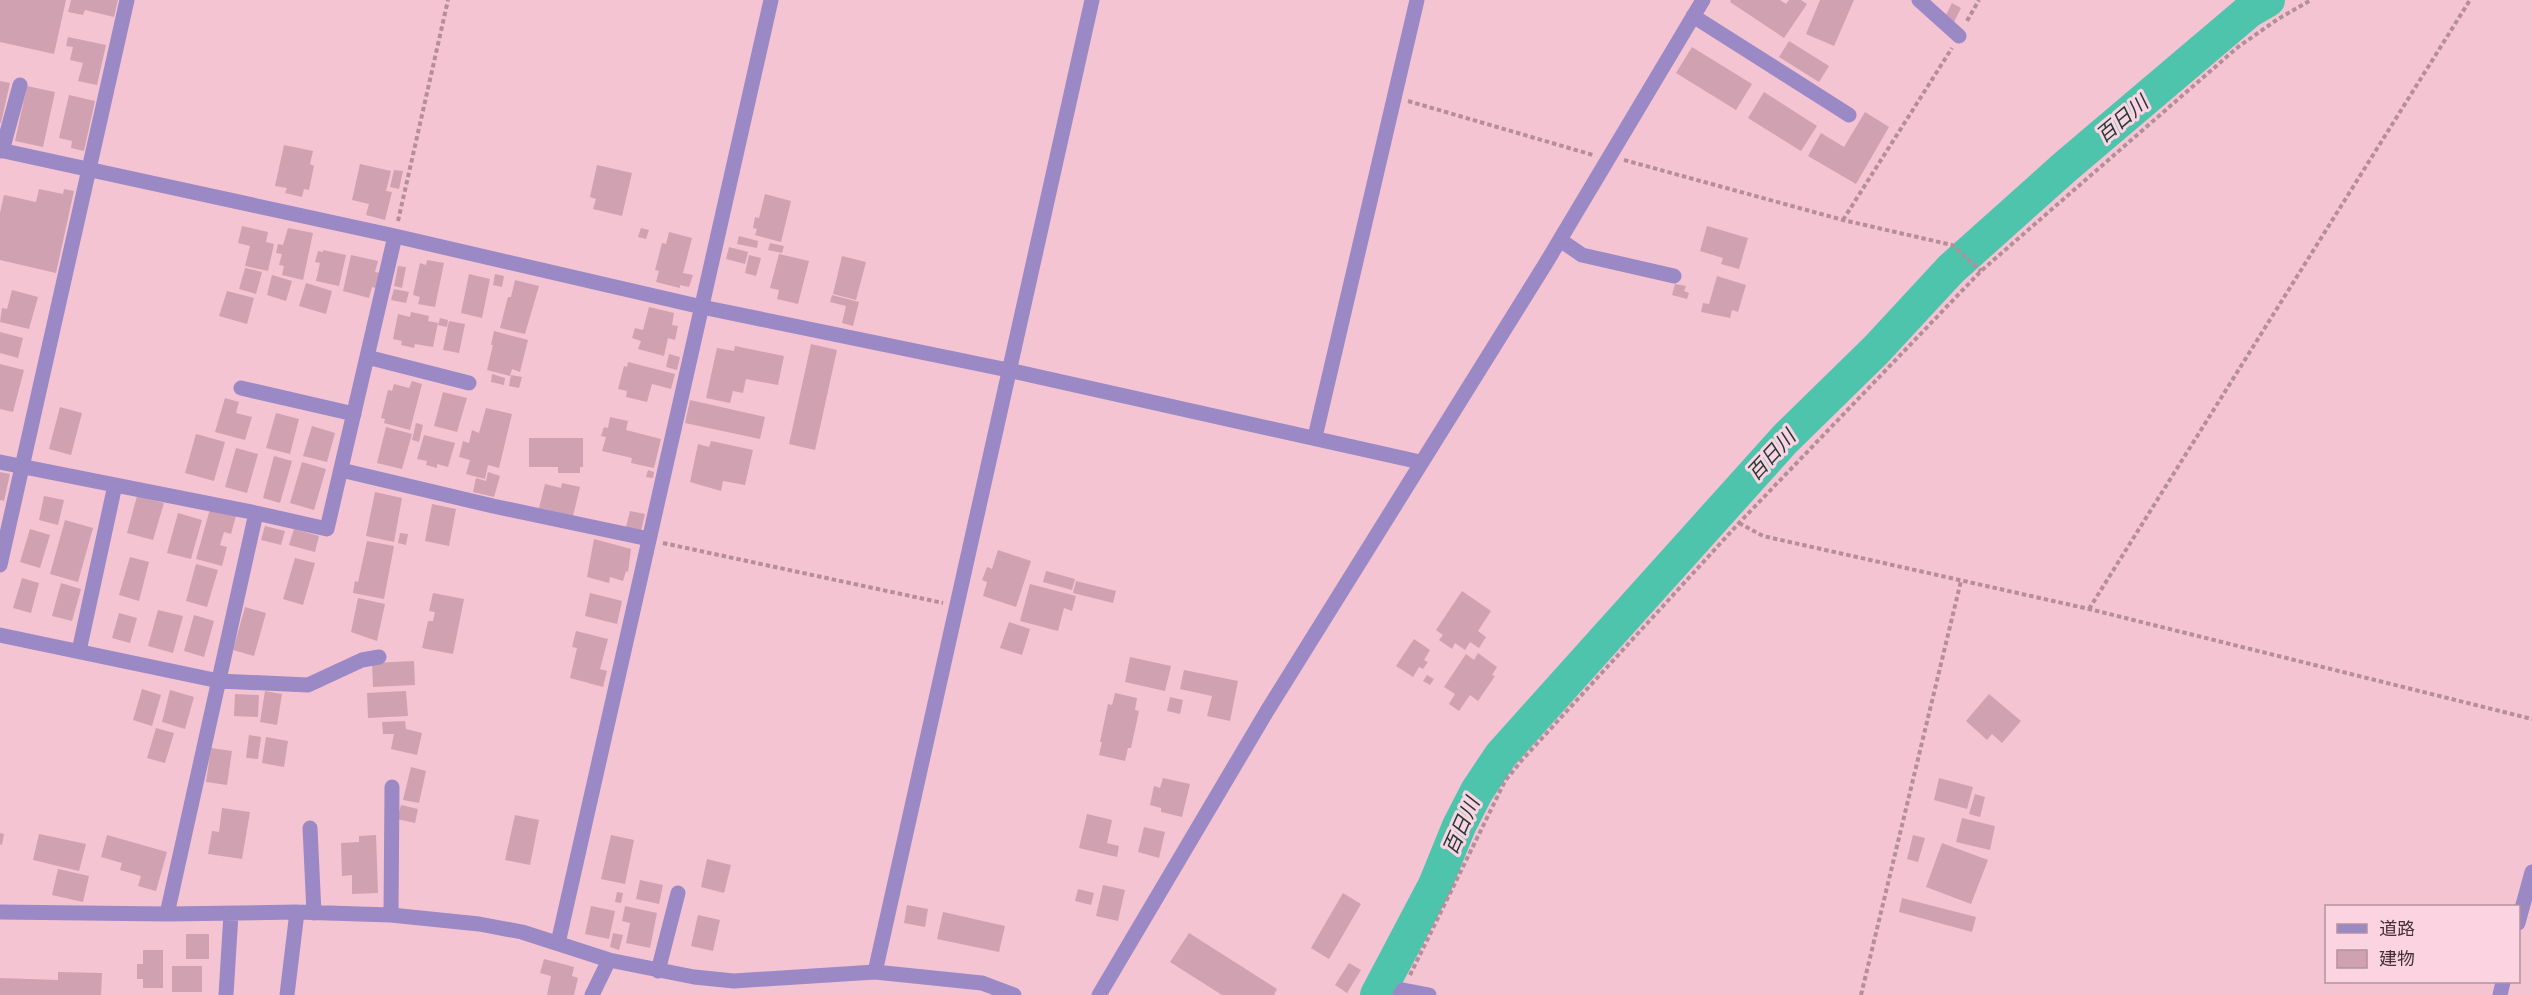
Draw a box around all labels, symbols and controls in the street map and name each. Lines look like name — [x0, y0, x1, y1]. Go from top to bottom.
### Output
water label: 百日川 — [2091, 89, 2154, 147]
water label: 百日川 — [1742, 423, 1802, 485]
water label: 百日川 — [1438, 792, 1485, 858]
legend — [2325, 905, 2520, 983]
text: 道路 — [2379, 918, 2415, 939]
text: 建物 — [2379, 948, 2415, 969]

